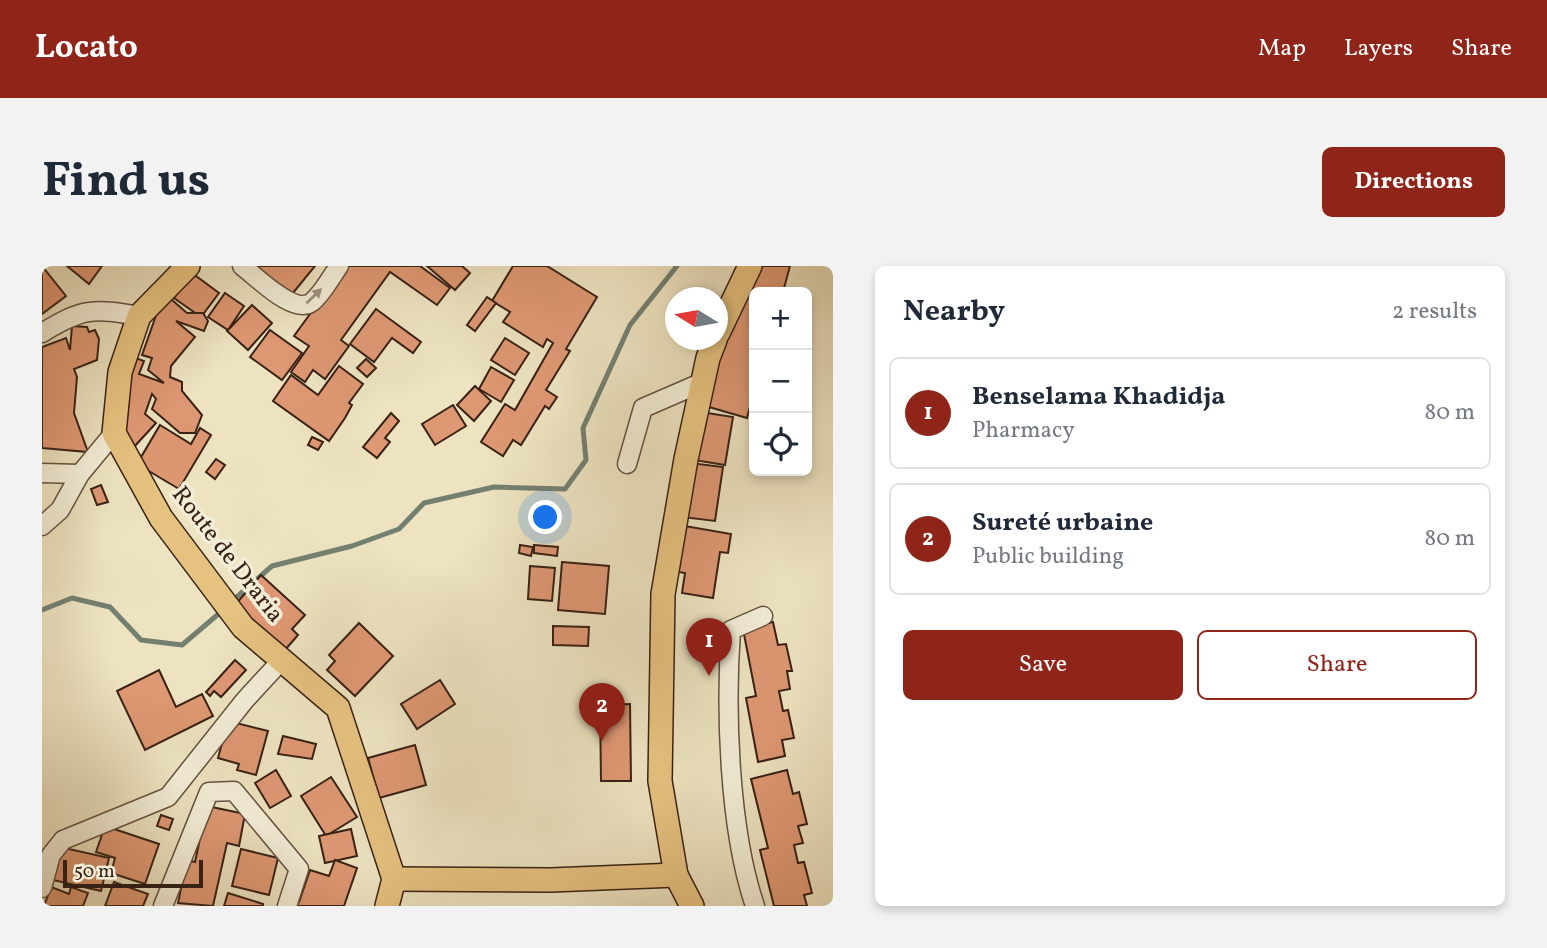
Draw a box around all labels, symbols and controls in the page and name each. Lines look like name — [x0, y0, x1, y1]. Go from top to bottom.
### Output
text: Locato — [35, 26, 138, 72]
text: Map — [1258, 32, 1306, 66]
text: Layers — [1344, 32, 1413, 66]
text: Share — [1451, 32, 1512, 66]
button: Directions — [1322, 147, 1505, 217]
text: Find us — [42, 148, 210, 217]
north arrow — [665, 287, 728, 350]
map controls — [749, 287, 812, 476]
button: + — [749, 287, 812, 350]
one-way arrow — [305, 288, 322, 305]
text: Nearby — [903, 291, 1005, 333]
text: 2 results — [1392, 296, 1477, 328]
button: − — [749, 350, 812, 413]
text: Benselama Khadidja — [972, 379, 1225, 415]
text: 1 — [923, 397, 933, 429]
text: 80 m — [1425, 397, 1475, 429]
button: locate — [749, 413, 812, 476]
text: Pharmacy — [972, 415, 1075, 447]
street label: Route de Draria — [163, 479, 291, 631]
your location — [528, 500, 562, 534]
text: Sureté urbaine — [972, 505, 1153, 541]
text: 2 — [922, 523, 934, 555]
text: 80 m — [1425, 523, 1475, 555]
text: Public building — [972, 541, 1124, 573]
pin: 1 — [686, 618, 732, 676]
button: Save — [903, 630, 1183, 700]
button: Share — [1197, 630, 1477, 700]
pin: 2 — [579, 683, 625, 741]
scale bar — [63, 857, 203, 889]
text: 50 m — [74, 859, 115, 885]

